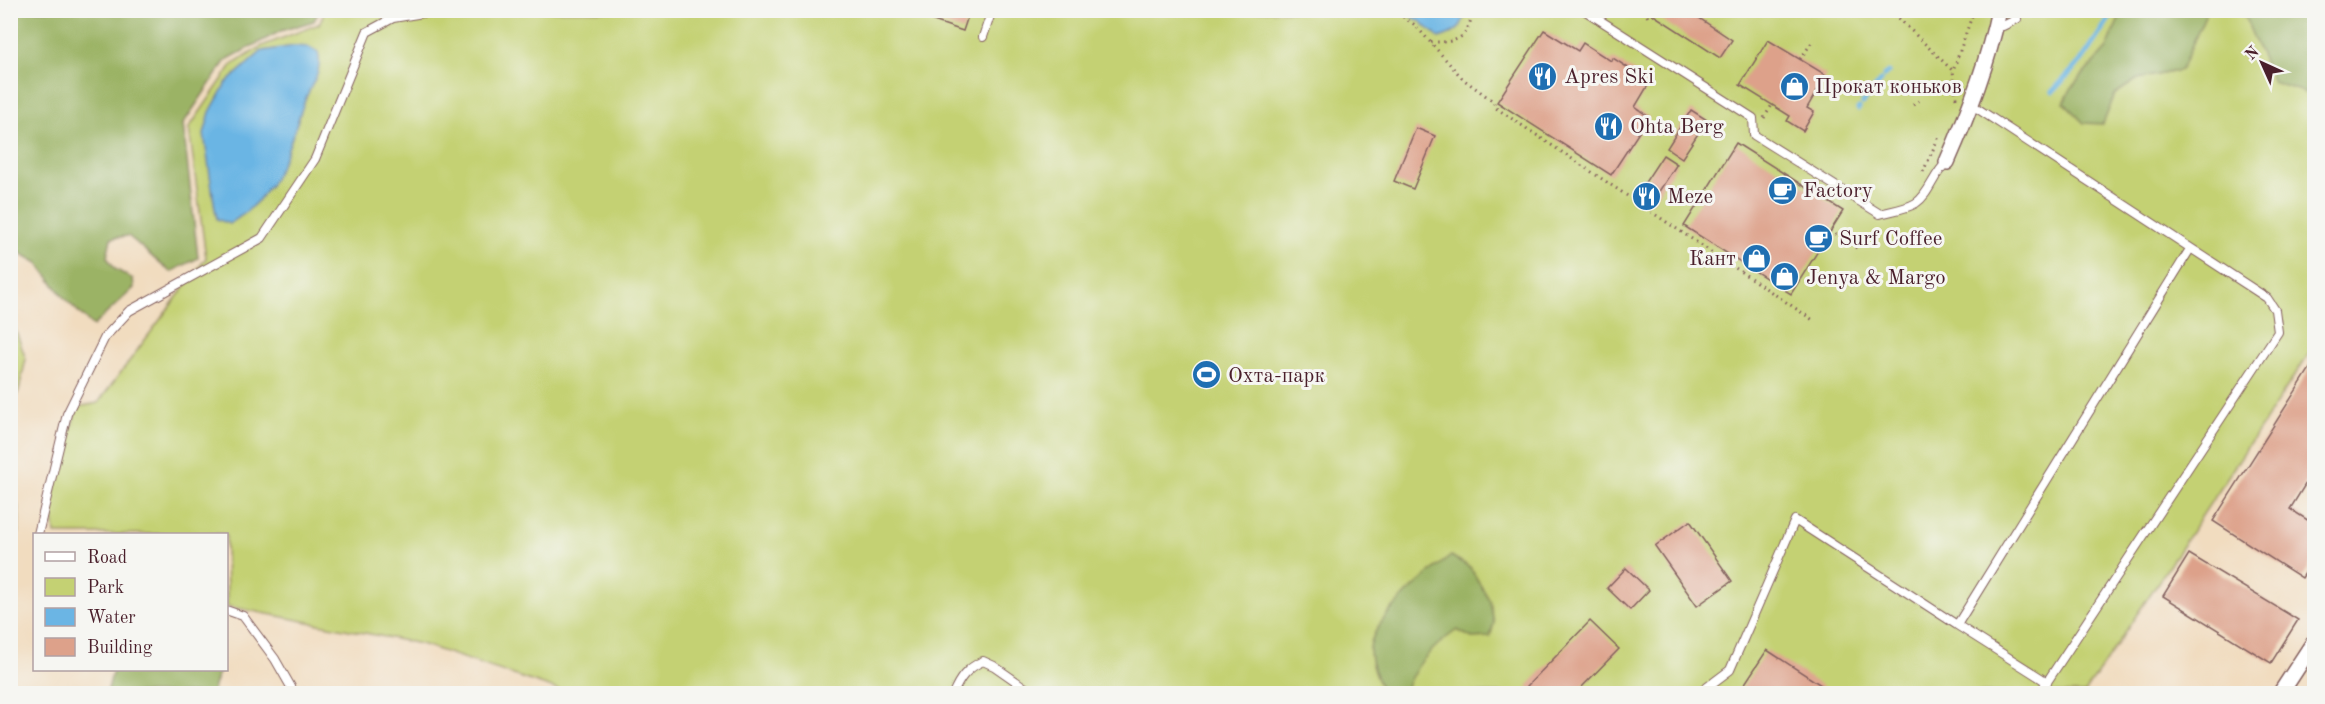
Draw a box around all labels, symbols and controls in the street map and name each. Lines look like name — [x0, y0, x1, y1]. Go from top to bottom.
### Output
north arrow — [2232, 33, 2292, 93]
text: N — [2243, 43, 2263, 64]
restaurant icon: Apres Ski — [1527, 60, 1559, 92]
place label: Apres Ski — [1564, 67, 1654, 88]
shop icon: Прокат коньков — [1778, 70, 1810, 102]
place label: Прокат коньков — [1815, 77, 1962, 98]
restaurant icon: Ohta Berg — [1593, 110, 1625, 142]
place label: Ohta Berg — [1630, 117, 1724, 138]
cafe icon: Factory — [1766, 174, 1798, 206]
restaurant icon: Meze — [1630, 180, 1662, 212]
place label: Factory — [1803, 181, 1873, 202]
place label: Meze — [1667, 187, 1713, 208]
cafe icon: Surf Coffee — [1802, 222, 1834, 254]
place label: Surf Coffee — [1839, 229, 1942, 250]
shop icon: Кант — [1741, 242, 1773, 274]
place label: Кант — [1689, 249, 1736, 270]
shop icon: Jenya & Margo — [1769, 261, 1801, 293]
place label: Jenya & Margo — [1806, 268, 1946, 289]
sports icon: Охта-парк — [1191, 359, 1223, 391]
place label: Охта-парк — [1228, 366, 1325, 387]
legend — [33, 533, 228, 671]
text: Road — [87, 549, 127, 567]
text: Park — [87, 579, 124, 597]
text: Water — [87, 609, 136, 627]
text: Building — [87, 639, 153, 657]

